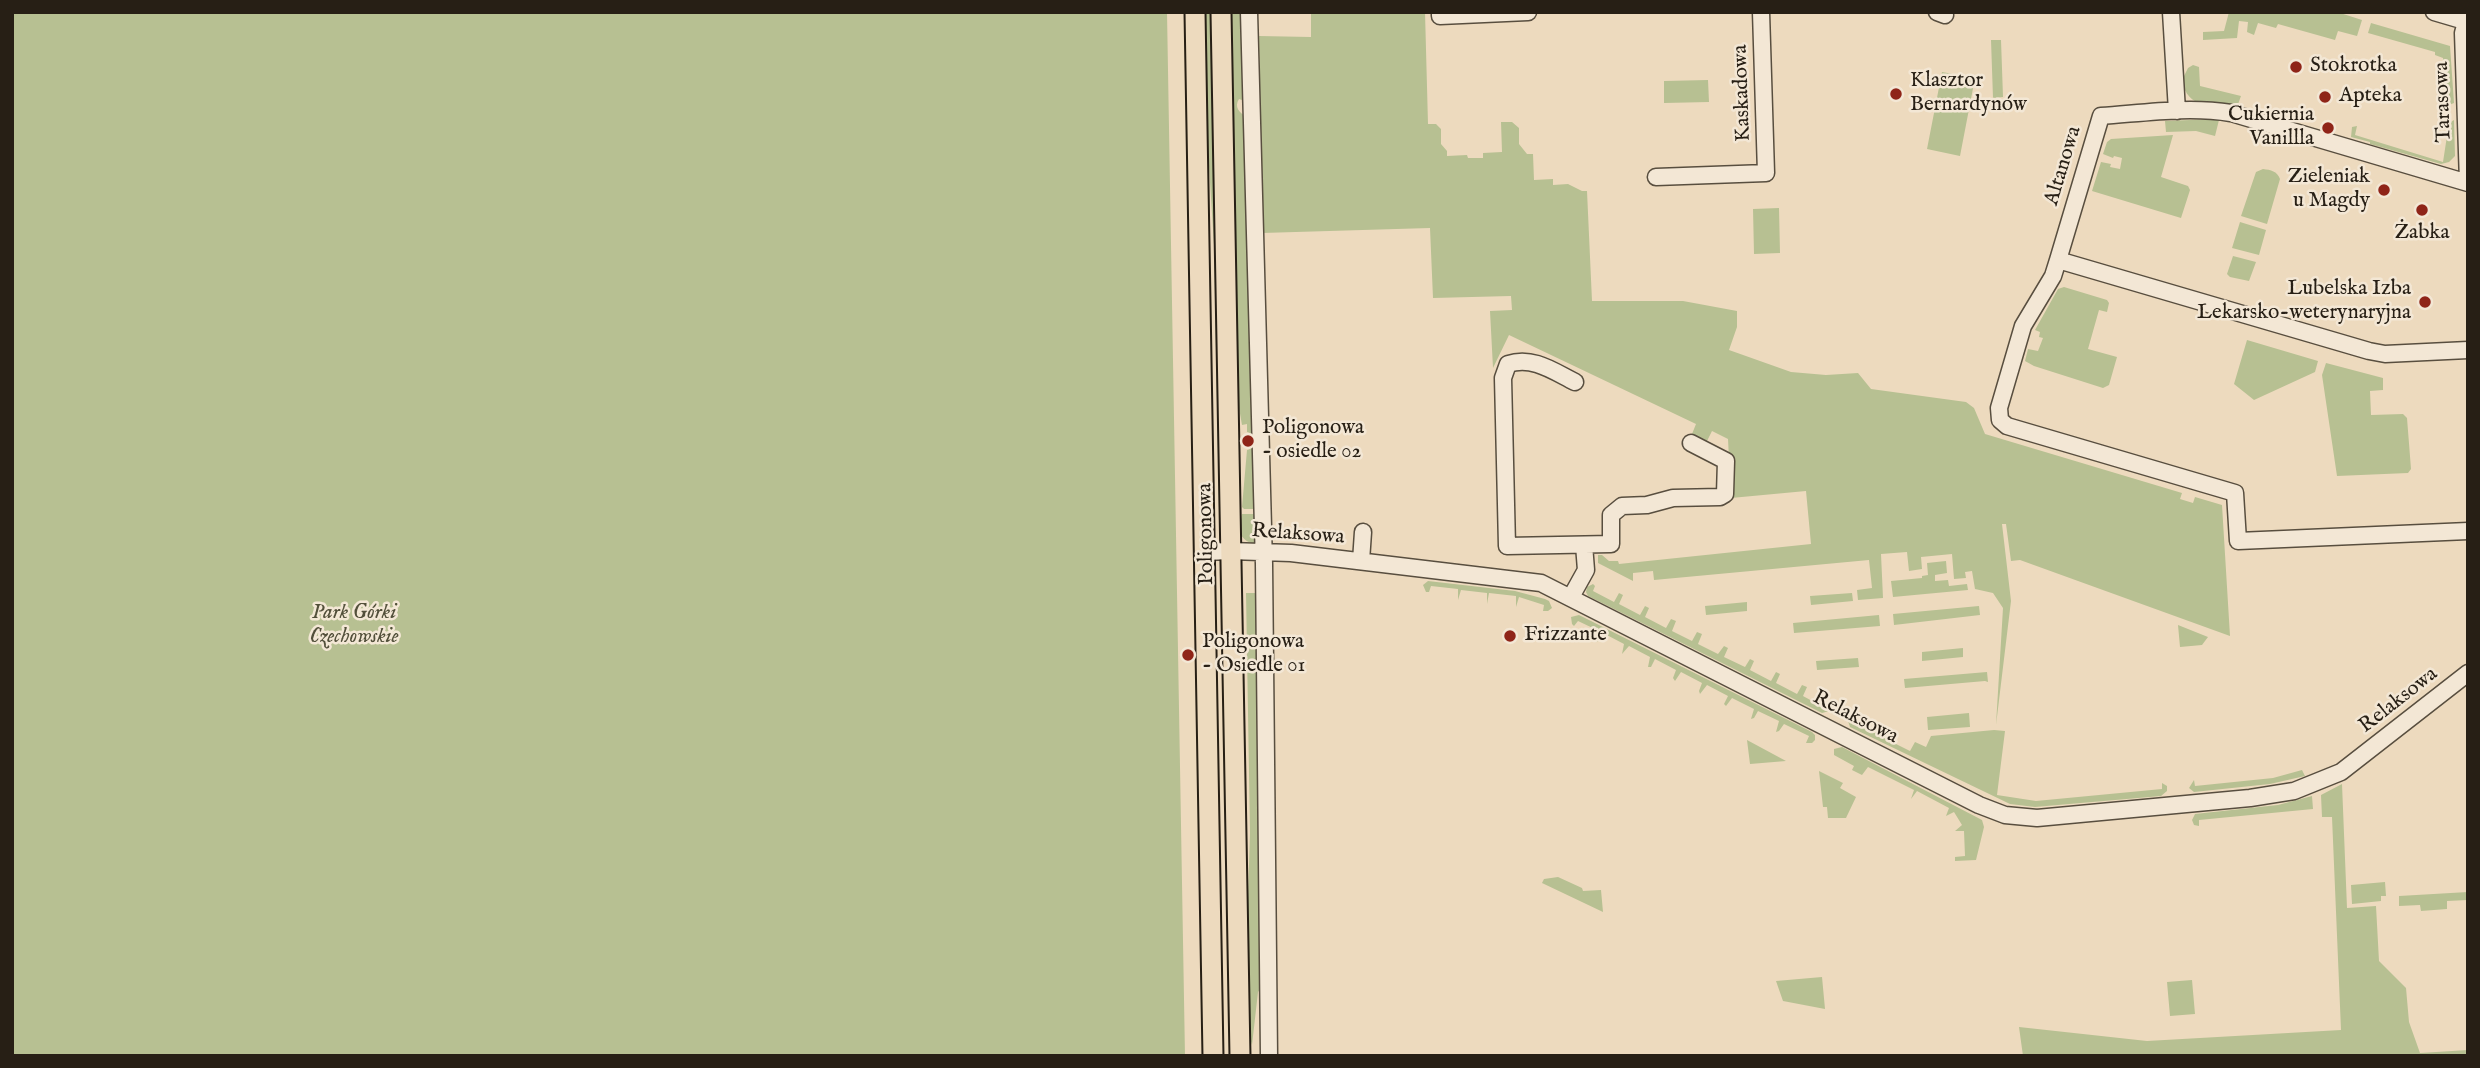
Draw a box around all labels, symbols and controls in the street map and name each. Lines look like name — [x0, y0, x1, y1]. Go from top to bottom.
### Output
street label: Kaskadowa — [1729, 44, 1757, 142]
place label: Stokrotka — [2310, 54, 2397, 80]
marker: Stokrotka — [2288, 59, 2304, 75]
street label: Tarasowa — [2430, 61, 2458, 143]
place label: Klasztor Bernardynów — [1910, 69, 2027, 119]
place label: Apteka — [2339, 84, 2402, 110]
marker: Klasztor Bernardynów — [1888, 86, 1904, 102]
marker: Apteka — [2317, 89, 2333, 105]
place label: Cukiernia Vanillla — [2228, 103, 2314, 153]
marker: Cukiernia Vanillla — [2320, 120, 2336, 136]
street label: Altanowa — [2040, 123, 2088, 209]
place label: Zieleniak u Magdy — [2288, 165, 2370, 215]
marker: Zieleniak u Magdy — [2376, 182, 2392, 198]
marker: Żabka — [2414, 202, 2430, 218]
place label: Żabka — [2394, 221, 2450, 247]
place label: Lubelska Izba Lekarsko-weterynaryjna — [2197, 277, 2411, 327]
marker: Lubelska Izba Lekarsko-weterynaryjna — [2417, 294, 2433, 310]
place label: Poligonowa - osiedle 02 — [1262, 416, 1364, 466]
marker: Poligonowa - osiedle 02 — [1240, 433, 1256, 449]
street label: Poligonowa — [1194, 483, 1220, 585]
street label: Relaksowa — [1251, 519, 1345, 551]
park label: Park Górki Czechowskie — [309, 601, 399, 651]
place label: Frizzante — [1524, 623, 1607, 649]
marker: Frizzante — [1502, 628, 1518, 644]
place label: Poligonowa - Osiedle 01 — [1202, 630, 1305, 680]
marker: Poligonowa - Osiedle 01 — [1180, 647, 1196, 663]
street label: Relaksowa — [2355, 662, 2443, 740]
street label: Relaksowa — [1808, 686, 1902, 750]

